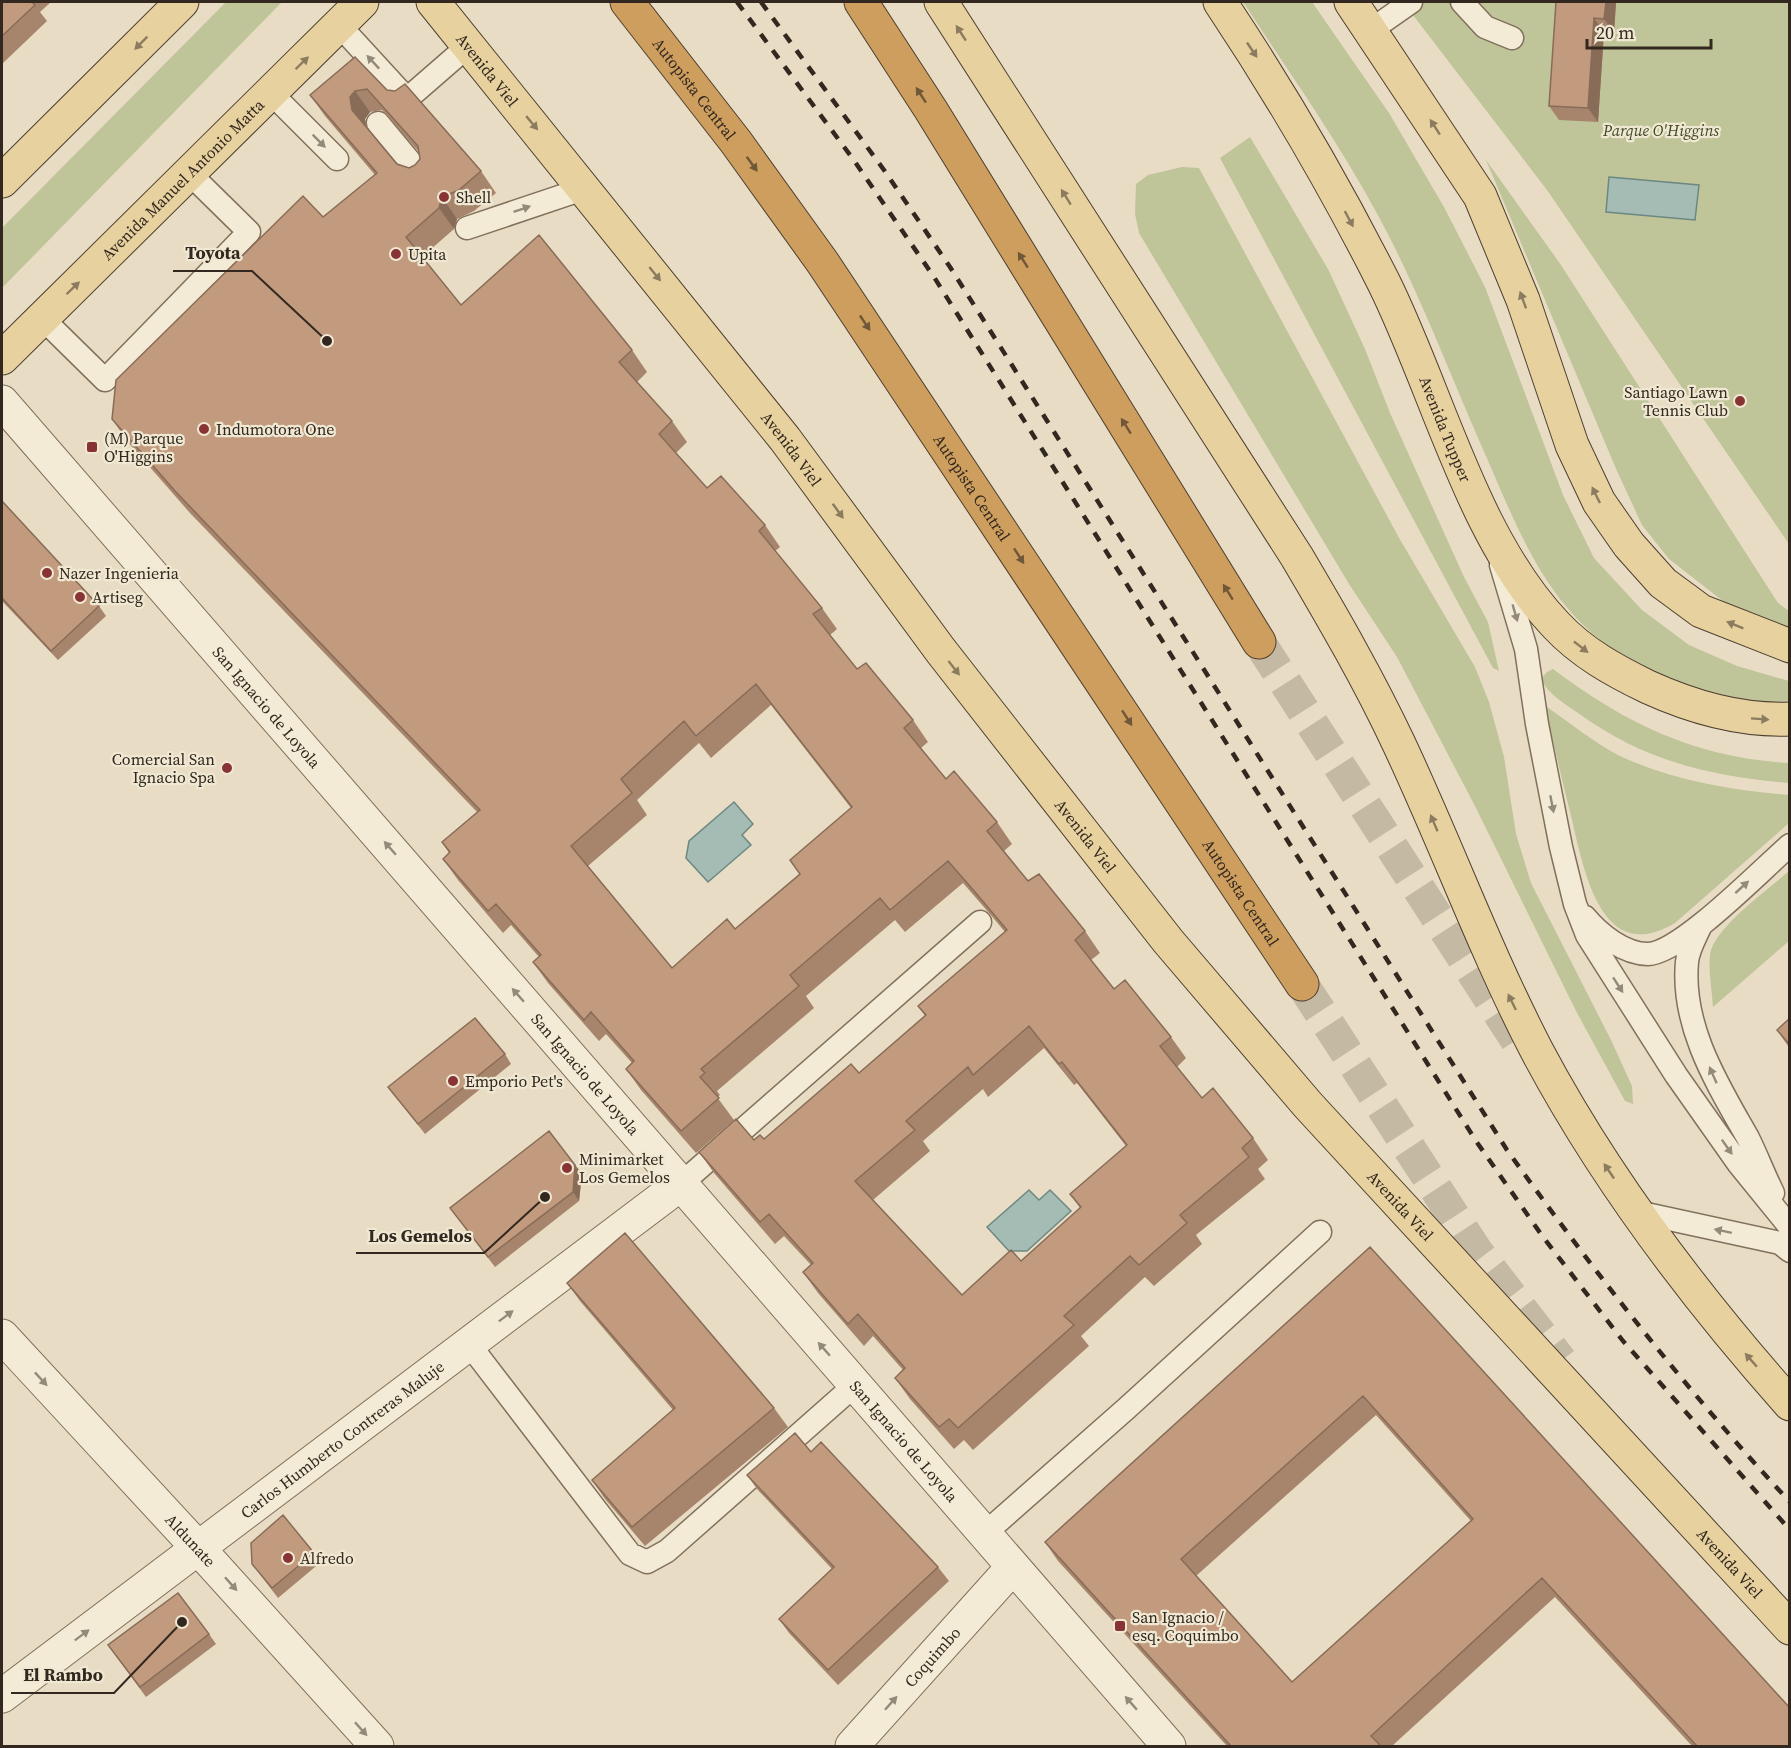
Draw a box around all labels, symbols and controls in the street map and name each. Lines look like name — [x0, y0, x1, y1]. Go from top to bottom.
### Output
scale bar — [1587, 12, 1712, 50]
text: 20 m — [1596, 20, 1634, 45]
one-way arrow — [956, 25, 967, 41]
street label: Avenida Viel — [451, 28, 524, 111]
street label: Autopista Central — [648, 33, 742, 145]
one-way arrow — [134, 35, 148, 49]
one-way arrow — [1246, 42, 1257, 58]
one-way arrow — [366, 55, 380, 70]
one-way arrow — [295, 56, 309, 70]
one-way arrow — [915, 86, 926, 103]
street label: Avenida Manuel Antonio Matta — [96, 93, 269, 265]
one-way arrow — [525, 115, 537, 130]
one-way arrow — [1429, 119, 1441, 135]
park label: Parque O'Higgins — [1602, 119, 1719, 141]
one-way arrow — [312, 133, 326, 147]
one-way arrow — [746, 156, 758, 172]
place label: Shell — [456, 186, 491, 208]
one-way arrow — [1061, 189, 1072, 205]
marker: Shell — [437, 190, 451, 204]
one-way arrow — [513, 204, 531, 214]
one-way arrow — [1344, 211, 1354, 228]
callout: Toyota — [173, 235, 252, 271]
text: Toyota — [185, 240, 241, 265]
place label: Upita — [408, 243, 447, 265]
marker: Upita — [389, 247, 403, 261]
one-way arrow — [1018, 252, 1029, 269]
one-way arrow — [648, 266, 661, 282]
one-way arrow — [66, 281, 80, 295]
one-way arrow — [1517, 291, 1527, 309]
one-way arrow — [859, 315, 870, 332]
street label: Avenida Tupper — [1414, 373, 1477, 486]
place label: Santiago Lawn Tennis Club — [1624, 381, 1728, 421]
marker: Santiago Lawn Tennis Club — [1733, 394, 1747, 408]
street label: Avenida Viel — [756, 407, 827, 491]
place label: Indumotora One — [216, 418, 335, 440]
one-way arrow — [1120, 418, 1131, 435]
marker: Indumotora One — [197, 422, 211, 436]
place label: (M) Parque O'Higgins — [104, 427, 183, 467]
street label: Autopista Central — [929, 430, 1016, 546]
marker: (M) Parque O'Higgins — [85, 440, 99, 454]
one-way arrow — [1591, 487, 1600, 504]
one-way arrow — [832, 503, 844, 519]
one-way arrow — [1013, 548, 1024, 564]
place label: Nazer Ingenieria — [59, 562, 180, 584]
marker: Nazer Ingenieria — [40, 566, 54, 580]
one-way arrow — [1223, 584, 1234, 600]
place label: Artiseg — [92, 586, 143, 608]
marker: Artiseg — [73, 590, 87, 604]
one-way arrow — [1511, 604, 1520, 622]
one-way arrow — [1725, 620, 1743, 630]
street label: San Ignacio de Loyola — [208, 641, 327, 773]
one-way arrow — [1573, 641, 1588, 653]
one-way arrow — [947, 660, 960, 676]
one-way arrow — [1121, 710, 1132, 727]
one-way arrow — [1750, 714, 1769, 723]
place label: Comercial San Ignacio Spa — [112, 748, 216, 788]
marker: Comercial San Ignacio Spa — [220, 761, 234, 775]
street label: Avenida Viel — [1050, 794, 1122, 878]
one-way arrow — [1548, 795, 1557, 814]
one-way arrow — [1429, 814, 1438, 832]
street label: Autopista Central — [1198, 834, 1285, 950]
one-way arrow — [384, 841, 397, 856]
one-way arrow — [1734, 881, 1749, 894]
one-way arrow — [1612, 977, 1623, 993]
one-way arrow — [512, 988, 525, 1003]
one-way arrow — [1508, 993, 1517, 1010]
street label: San Ignacio de Loyola — [526, 1008, 645, 1140]
one-way arrow — [1708, 1066, 1718, 1084]
place label: Emporio Pet's — [465, 1070, 563, 1092]
marker: Emporio Pet's — [446, 1074, 460, 1088]
one-way arrow — [1721, 1139, 1732, 1155]
place label: Minimarket Los Gemelos — [579, 1148, 670, 1188]
marker: Minimarket Los Gemelos — [560, 1161, 574, 1175]
one-way arrow — [1603, 1163, 1615, 1179]
street label: Avenida Viel — [1363, 1166, 1439, 1246]
callout: Los Gemelos — [356, 1217, 484, 1253]
text: Los Gemelos — [368, 1223, 472, 1248]
one-way arrow — [1714, 1225, 1732, 1235]
one-way arrow — [498, 1310, 514, 1322]
one-way arrow — [818, 1342, 831, 1357]
one-way arrow — [1744, 1353, 1758, 1368]
street label: Carlos Humberto Contreras Maluje — [236, 1355, 448, 1524]
one-way arrow — [34, 1371, 47, 1386]
street label: San Ignacio de Loyola — [845, 1375, 964, 1507]
street label: Aldunate — [161, 1509, 221, 1571]
street label: Avenida Viel — [1692, 1523, 1768, 1603]
place label: Alfredo — [300, 1547, 354, 1569]
marker: Alfredo — [281, 1551, 295, 1565]
one-way arrow — [224, 1576, 237, 1591]
place label: San Ignacio / esq. Coquimbo — [1132, 1606, 1239, 1646]
marker: San Ignacio / esq. Coquimbo — [1113, 1619, 1127, 1633]
street label: Coquimbo — [899, 1622, 965, 1692]
one-way arrow — [74, 1629, 90, 1642]
callout: El Rambo — [11, 1657, 114, 1693]
text: El Rambo — [23, 1662, 103, 1687]
one-way arrow — [1124, 1695, 1137, 1711]
one-way arrow — [884, 1696, 897, 1711]
one-way arrow — [354, 1721, 367, 1736]

